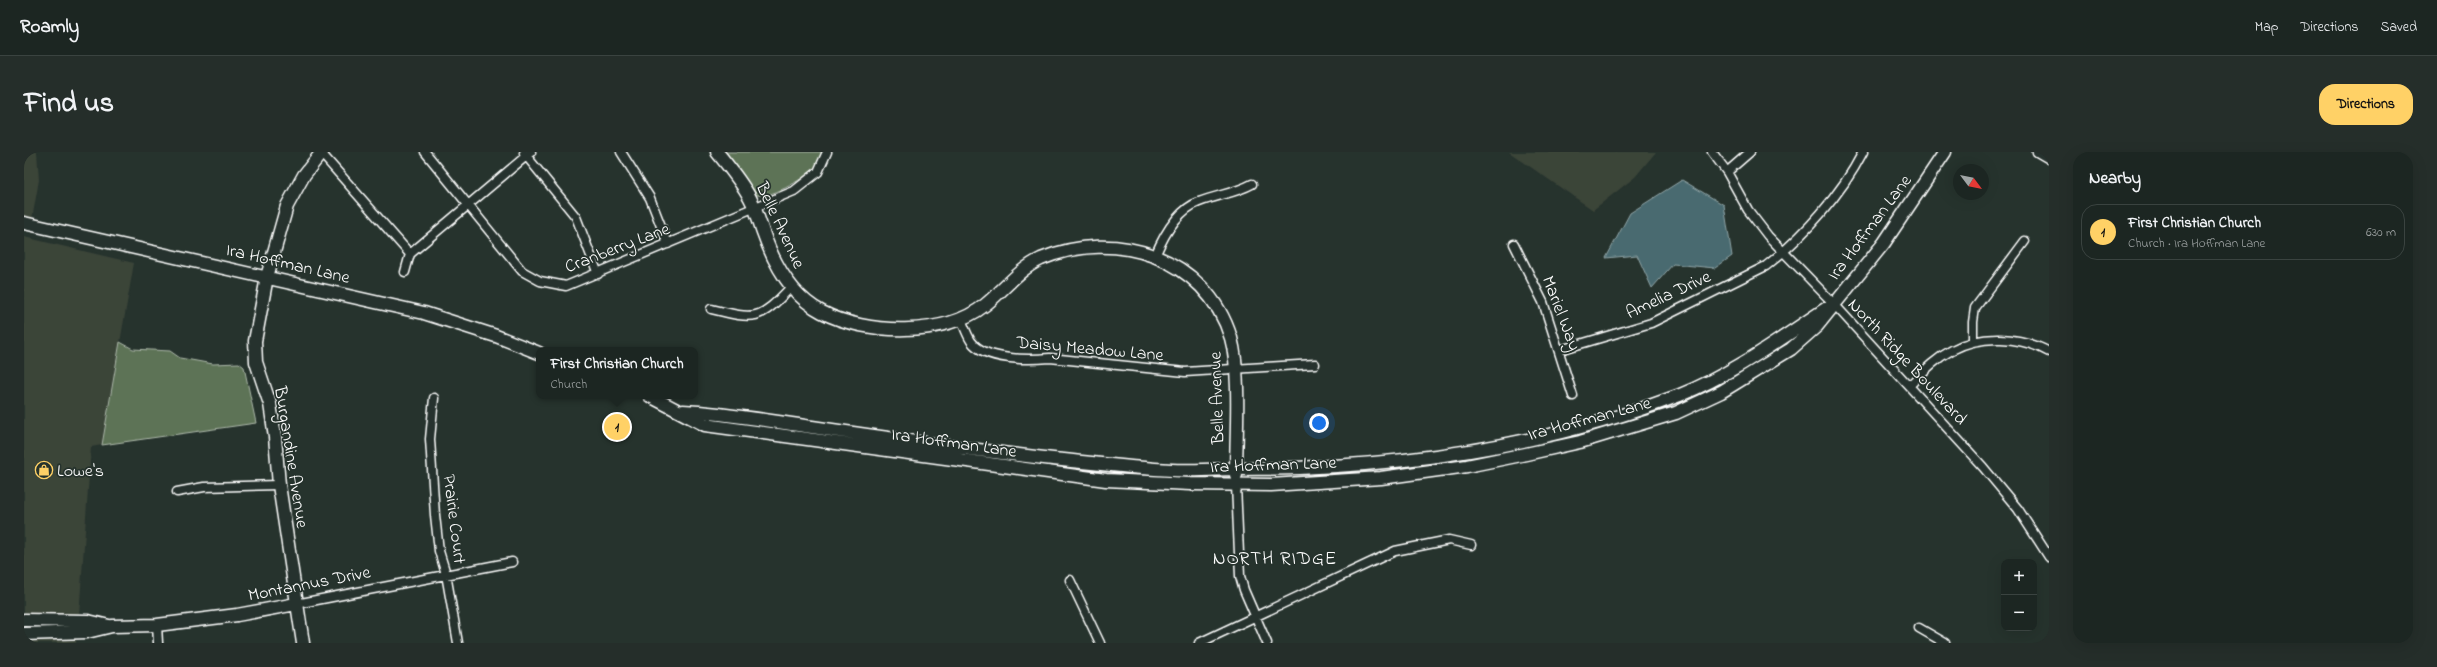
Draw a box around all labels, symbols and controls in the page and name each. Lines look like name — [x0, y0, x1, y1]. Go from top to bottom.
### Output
text: Roamly — [20, 14, 79, 41]
text: Map — [2255, 17, 2278, 38]
text: Directions — [2300, 17, 2358, 38]
text: Saved — [2380, 17, 2417, 38]
text: Find us — [24, 84, 114, 125]
button: Directions — [2319, 84, 2413, 125]
north arrow — [1953, 164, 1989, 200]
text: Nearby — [2089, 166, 2141, 191]
street label: Ira Hoffman Lane — [1822, 169, 1920, 287]
street label: Belle Avenue — [747, 177, 811, 274]
text: First Christian Church — [2128, 212, 2261, 234]
street label: Cranberry Lane — [561, 217, 675, 281]
text: 1 — [2101, 223, 2105, 242]
text: 630 m — [2366, 223, 2396, 242]
text: Church · Ira Hoffman Lane — [2128, 234, 2265, 253]
street label: Ira Hoffman Lane — [223, 238, 353, 292]
street label: Amelia Drive — [1622, 264, 1717, 327]
street label: Mariel Way — [1534, 272, 1586, 355]
street label: North Ridge Boulevard — [1840, 293, 1972, 432]
street label: Daisy Meadow Lane — [1014, 331, 1165, 369]
popup — [536, 347, 698, 399]
street label: Belle Avenue — [1203, 350, 1233, 446]
text: First Christian Church — [550, 353, 684, 375]
text: Church — [550, 375, 587, 394]
street label: Burgandine Avenue — [265, 384, 314, 531]
street label: Ira Hoffman Lane — [1525, 391, 1655, 449]
pin: 1 — [604, 412, 630, 442]
your location — [1309, 413, 1329, 433]
street label: Ira Hoffman Lane — [889, 422, 1019, 466]
street label: Ira Hoffman Lane — [1209, 451, 1338, 481]
place label: Lowe's — [57, 459, 104, 485]
shop icon: Lowe's — [34, 460, 54, 480]
street label: Prairie Court — [435, 473, 471, 566]
district label: NORTH RIDGE — [1213, 546, 1337, 573]
map controls — [2001, 559, 2037, 631]
button: + — [2001, 559, 2037, 595]
street label: Montannus Drive — [246, 560, 374, 610]
button: − — [2001, 595, 2037, 631]

